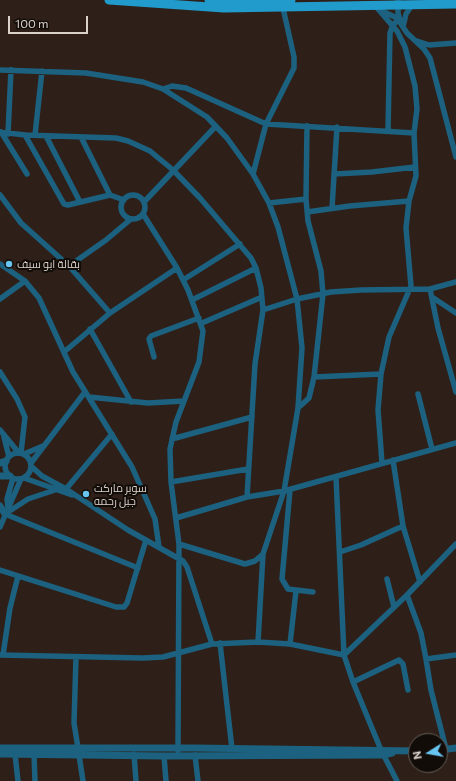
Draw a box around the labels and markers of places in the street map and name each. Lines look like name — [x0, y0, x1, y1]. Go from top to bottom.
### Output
place label: بقالة ابو سيف — [17, 257, 80, 271]
marker: بقالة ابو سيف — [4, 259, 14, 269]
place label: سوبر ماركت جبل رحمه — [94, 481, 147, 507]
marker: سوبر ماركت جبل رحمه — [81, 489, 91, 499]

